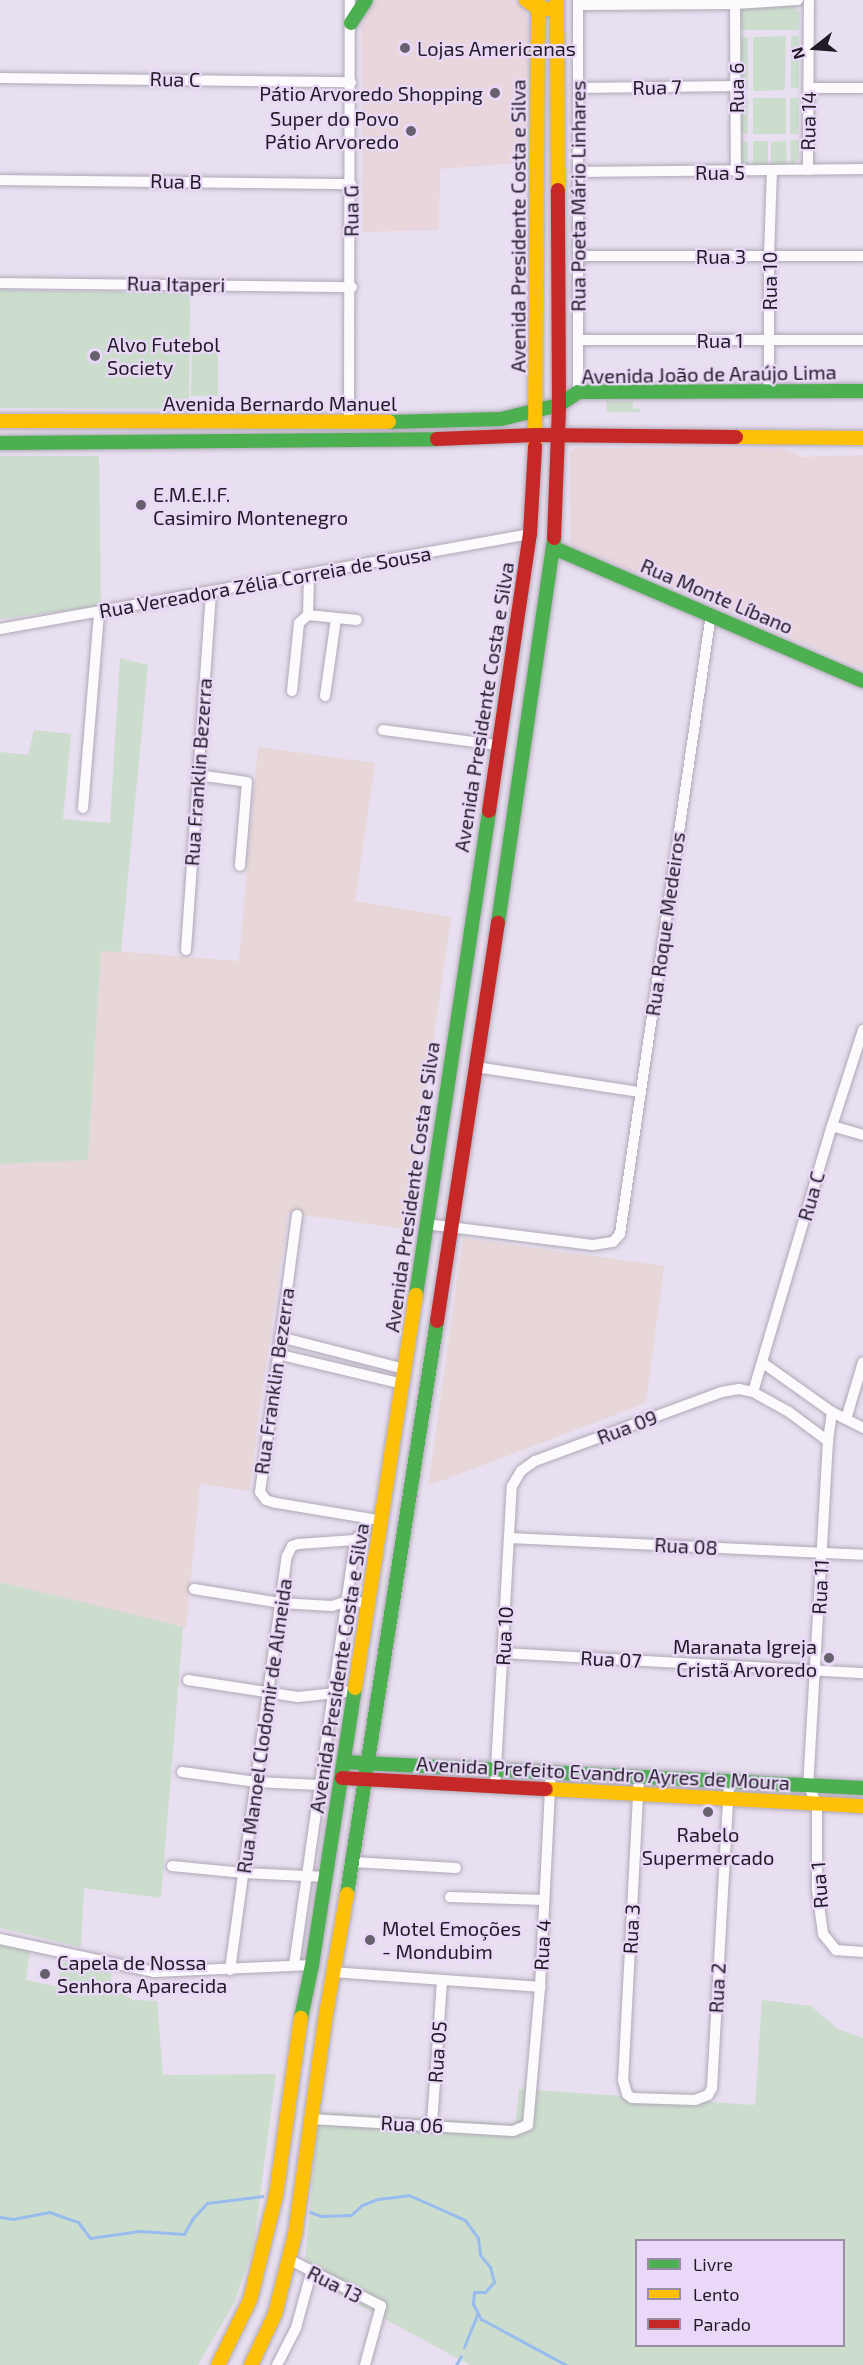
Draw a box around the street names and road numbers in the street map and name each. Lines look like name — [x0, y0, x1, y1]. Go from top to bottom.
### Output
street label: Rua 6 — [724, 63, 748, 113]
street label: Rua C — [149, 67, 201, 91]
street label: Rua 7 — [632, 75, 682, 99]
street label: Avenida Presidente Costa e Silva — [506, 79, 530, 373]
street label: Rua Poeta Mário Linhares — [566, 80, 590, 312]
street label: Rua 14 — [795, 91, 821, 151]
street label: Rua 5 — [695, 160, 745, 184]
street label: Rua B — [150, 169, 202, 193]
street label: Rua G — [339, 185, 363, 237]
street label: Rua 3 — [696, 244, 746, 268]
street label: Rua 10 — [757, 251, 781, 311]
street label: Rua Itaperi — [127, 271, 225, 297]
street label: Rua 1 — [696, 328, 744, 352]
street label: Avenida João de Araújo Lima — [581, 360, 837, 388]
street label: Avenida Bernardo Manuel — [163, 391, 397, 415]
street label: Rua Vereadora Zélia Correia de Sousa — [97, 541, 433, 623]
street label: Rua Monte Líbano — [637, 553, 797, 639]
street label: Avenida Presidente Costa e Silva — [449, 560, 519, 854]
street label: Rua Franklin Bezerra — [179, 677, 217, 867]
street label: Rua Roque Medeiros — [640, 830, 690, 1018]
street label: Avenida Presidente Costa e Silva — [380, 1040, 444, 1334]
street label: Rua C — [792, 1168, 830, 1224]
street label: Rua Franklin Bezerra — [249, 1286, 299, 1476]
street label: Rua 09 — [593, 1405, 661, 1449]
street label: Avenida Presidente Costa e Silva — [304, 1521, 374, 1815]
street label: Rua 08 — [654, 1532, 718, 1560]
street label: Rua 11 — [807, 1559, 833, 1615]
street label: Rua Manoel Clodomir de Almeida — [231, 1576, 297, 1876]
street label: Rua 10 — [490, 1606, 518, 1666]
street label: Rua 07 — [580, 1645, 642, 1673]
street label: Avenida Prefeito Evandro Ayres de Moura — [415, 1751, 791, 1795]
street label: Rua 1 — [805, 1861, 833, 1909]
street label: Rua 3 — [618, 1903, 644, 1955]
street label: Rua 4 — [529, 1919, 555, 1971]
street label: Rua 2 — [704, 1962, 730, 2014]
street label: Rua 05 — [423, 2020, 451, 2084]
street label: Rua 06 — [380, 2110, 444, 2138]
street label: Rua 13 — [304, 2260, 366, 2308]

